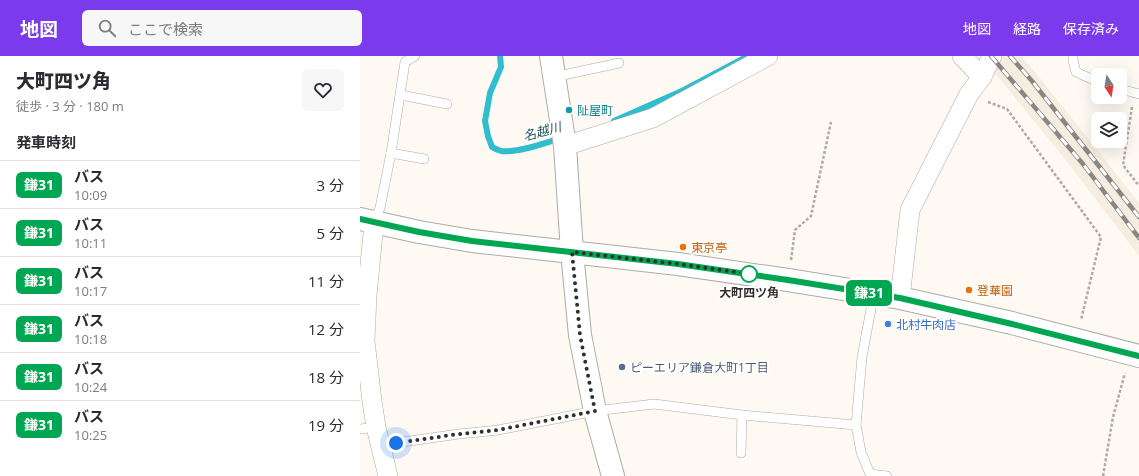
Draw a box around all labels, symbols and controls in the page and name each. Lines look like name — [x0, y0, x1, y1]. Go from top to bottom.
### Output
search box — [82, 10, 362, 46]
text: 地図 — [20, 16, 58, 42]
icon: search — [96, 17, 118, 39]
text: ここで検索 — [128, 19, 203, 39]
text: 地図 — [963, 19, 991, 38]
text: 経路 — [1013, 19, 1041, 38]
text: 保存済み — [1063, 19, 1119, 38]
text: 大町四ツ角 — [16, 68, 111, 94]
north arrow — [1091, 68, 1127, 104]
map controls — [1091, 68, 1127, 148]
button: heart — [302, 69, 344, 111]
text: 徒歩 · 3 分 · 180 m — [16, 97, 124, 115]
place label: 阯屋町 — [577, 102, 613, 119]
marker: 阯屋町 — [564, 105, 574, 115]
button: layers — [1091, 112, 1127, 148]
water label: 名越川 — [521, 117, 565, 145]
text: 発車時刻 — [16, 132, 76, 152]
text: バス — [74, 166, 104, 186]
text: 鎌31 — [24, 175, 54, 194]
text: 3 分 — [317, 175, 344, 195]
text: 10:09 — [74, 186, 107, 204]
text: バス — [74, 214, 104, 234]
text: 鎌31 — [24, 223, 54, 242]
text: 5 分 — [317, 223, 344, 243]
text: 10:11 — [74, 234, 107, 252]
place label: 東京亭 — [691, 239, 727, 256]
marker: 東京亭 — [678, 242, 688, 252]
text: バス — [74, 262, 104, 282]
marker: 大町四ツ角 — [740, 265, 758, 283]
text: 鎌31 — [24, 271, 54, 290]
text: 11 分 — [308, 271, 344, 291]
line badge: 鎌31 — [846, 280, 892, 306]
text: 10:17 — [74, 282, 107, 300]
place label: 登華園 — [977, 282, 1013, 299]
text: 鎌31 — [854, 283, 884, 302]
place label: 大町四ツ角 — [719, 284, 779, 301]
marker: 登華園 — [964, 285, 974, 295]
text: バス — [74, 310, 104, 330]
place label: 北村牛肉店 — [896, 316, 956, 333]
text: 鎌31 — [24, 319, 54, 338]
text: 12 分 — [308, 319, 344, 339]
marker: 北村牛肉店 — [883, 319, 893, 329]
text: 10:18 — [74, 330, 107, 348]
text: バス — [74, 358, 104, 378]
place label: ピーエリア鎌倉大町1丁目 — [630, 359, 769, 376]
marker: ピーエリア鎌倉大町1丁目 — [617, 362, 627, 372]
text: 鎌31 — [24, 367, 54, 386]
text: 18 分 — [308, 367, 344, 387]
text: 10:24 — [74, 378, 107, 396]
text: バス — [74, 406, 104, 426]
text: 鎌31 — [24, 415, 54, 434]
text: 19 分 — [308, 415, 344, 435]
text: 10:25 — [74, 426, 107, 444]
your location — [386, 433, 406, 453]

